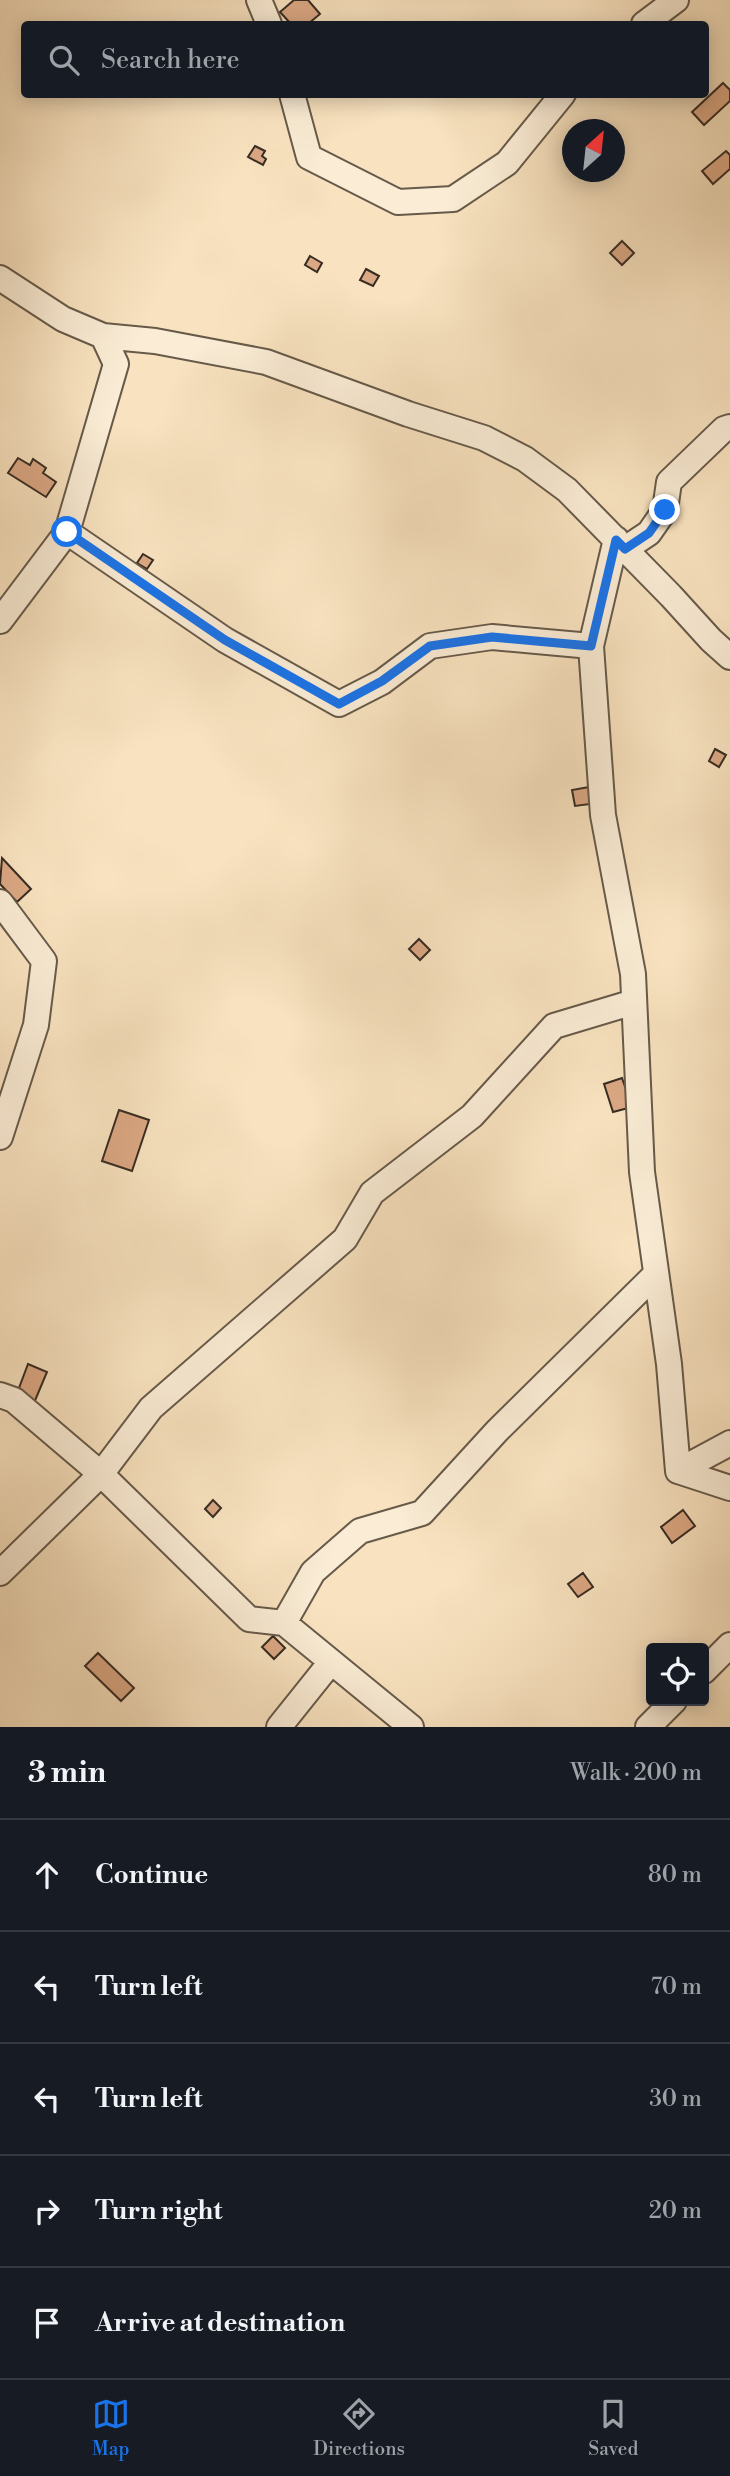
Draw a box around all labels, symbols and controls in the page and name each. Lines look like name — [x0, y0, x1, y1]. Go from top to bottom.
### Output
search box — [21, 21, 709, 98]
icon: search — [45, 41, 83, 79]
text: Search here — [101, 44, 240, 76]
north arrow — [562, 119, 625, 182]
route end — [649, 494, 680, 525]
route start — [51, 516, 82, 547]
map controls — [646, 1643, 709, 1706]
button: locate — [646, 1643, 709, 1706]
text: 3 min — [28, 1754, 106, 1792]
text: Walk · 200 m — [570, 1759, 702, 1787]
icon: ahead — [28, 1856, 66, 1894]
text: Continue — [95, 1859, 208, 1891]
text: 80 m — [648, 1861, 702, 1889]
icon: left — [28, 1968, 66, 2006]
text: Turn left — [95, 1971, 203, 2003]
text: 70 m — [651, 1973, 702, 2001]
icon: left — [28, 2080, 66, 2118]
text: Turn left — [95, 2083, 203, 2115]
text: 30 m — [649, 2085, 702, 2113]
icon: right — [28, 2192, 66, 2230]
text: Turn right — [95, 2195, 223, 2227]
text: 20 m — [649, 2197, 702, 2225]
icon: arrive — [28, 2304, 66, 2342]
text: Arrive at destination — [95, 2307, 345, 2339]
tab: Map — [92, 2395, 130, 2461]
tab: Directions — [313, 2395, 405, 2461]
tab: Saved — [588, 2395, 638, 2461]

